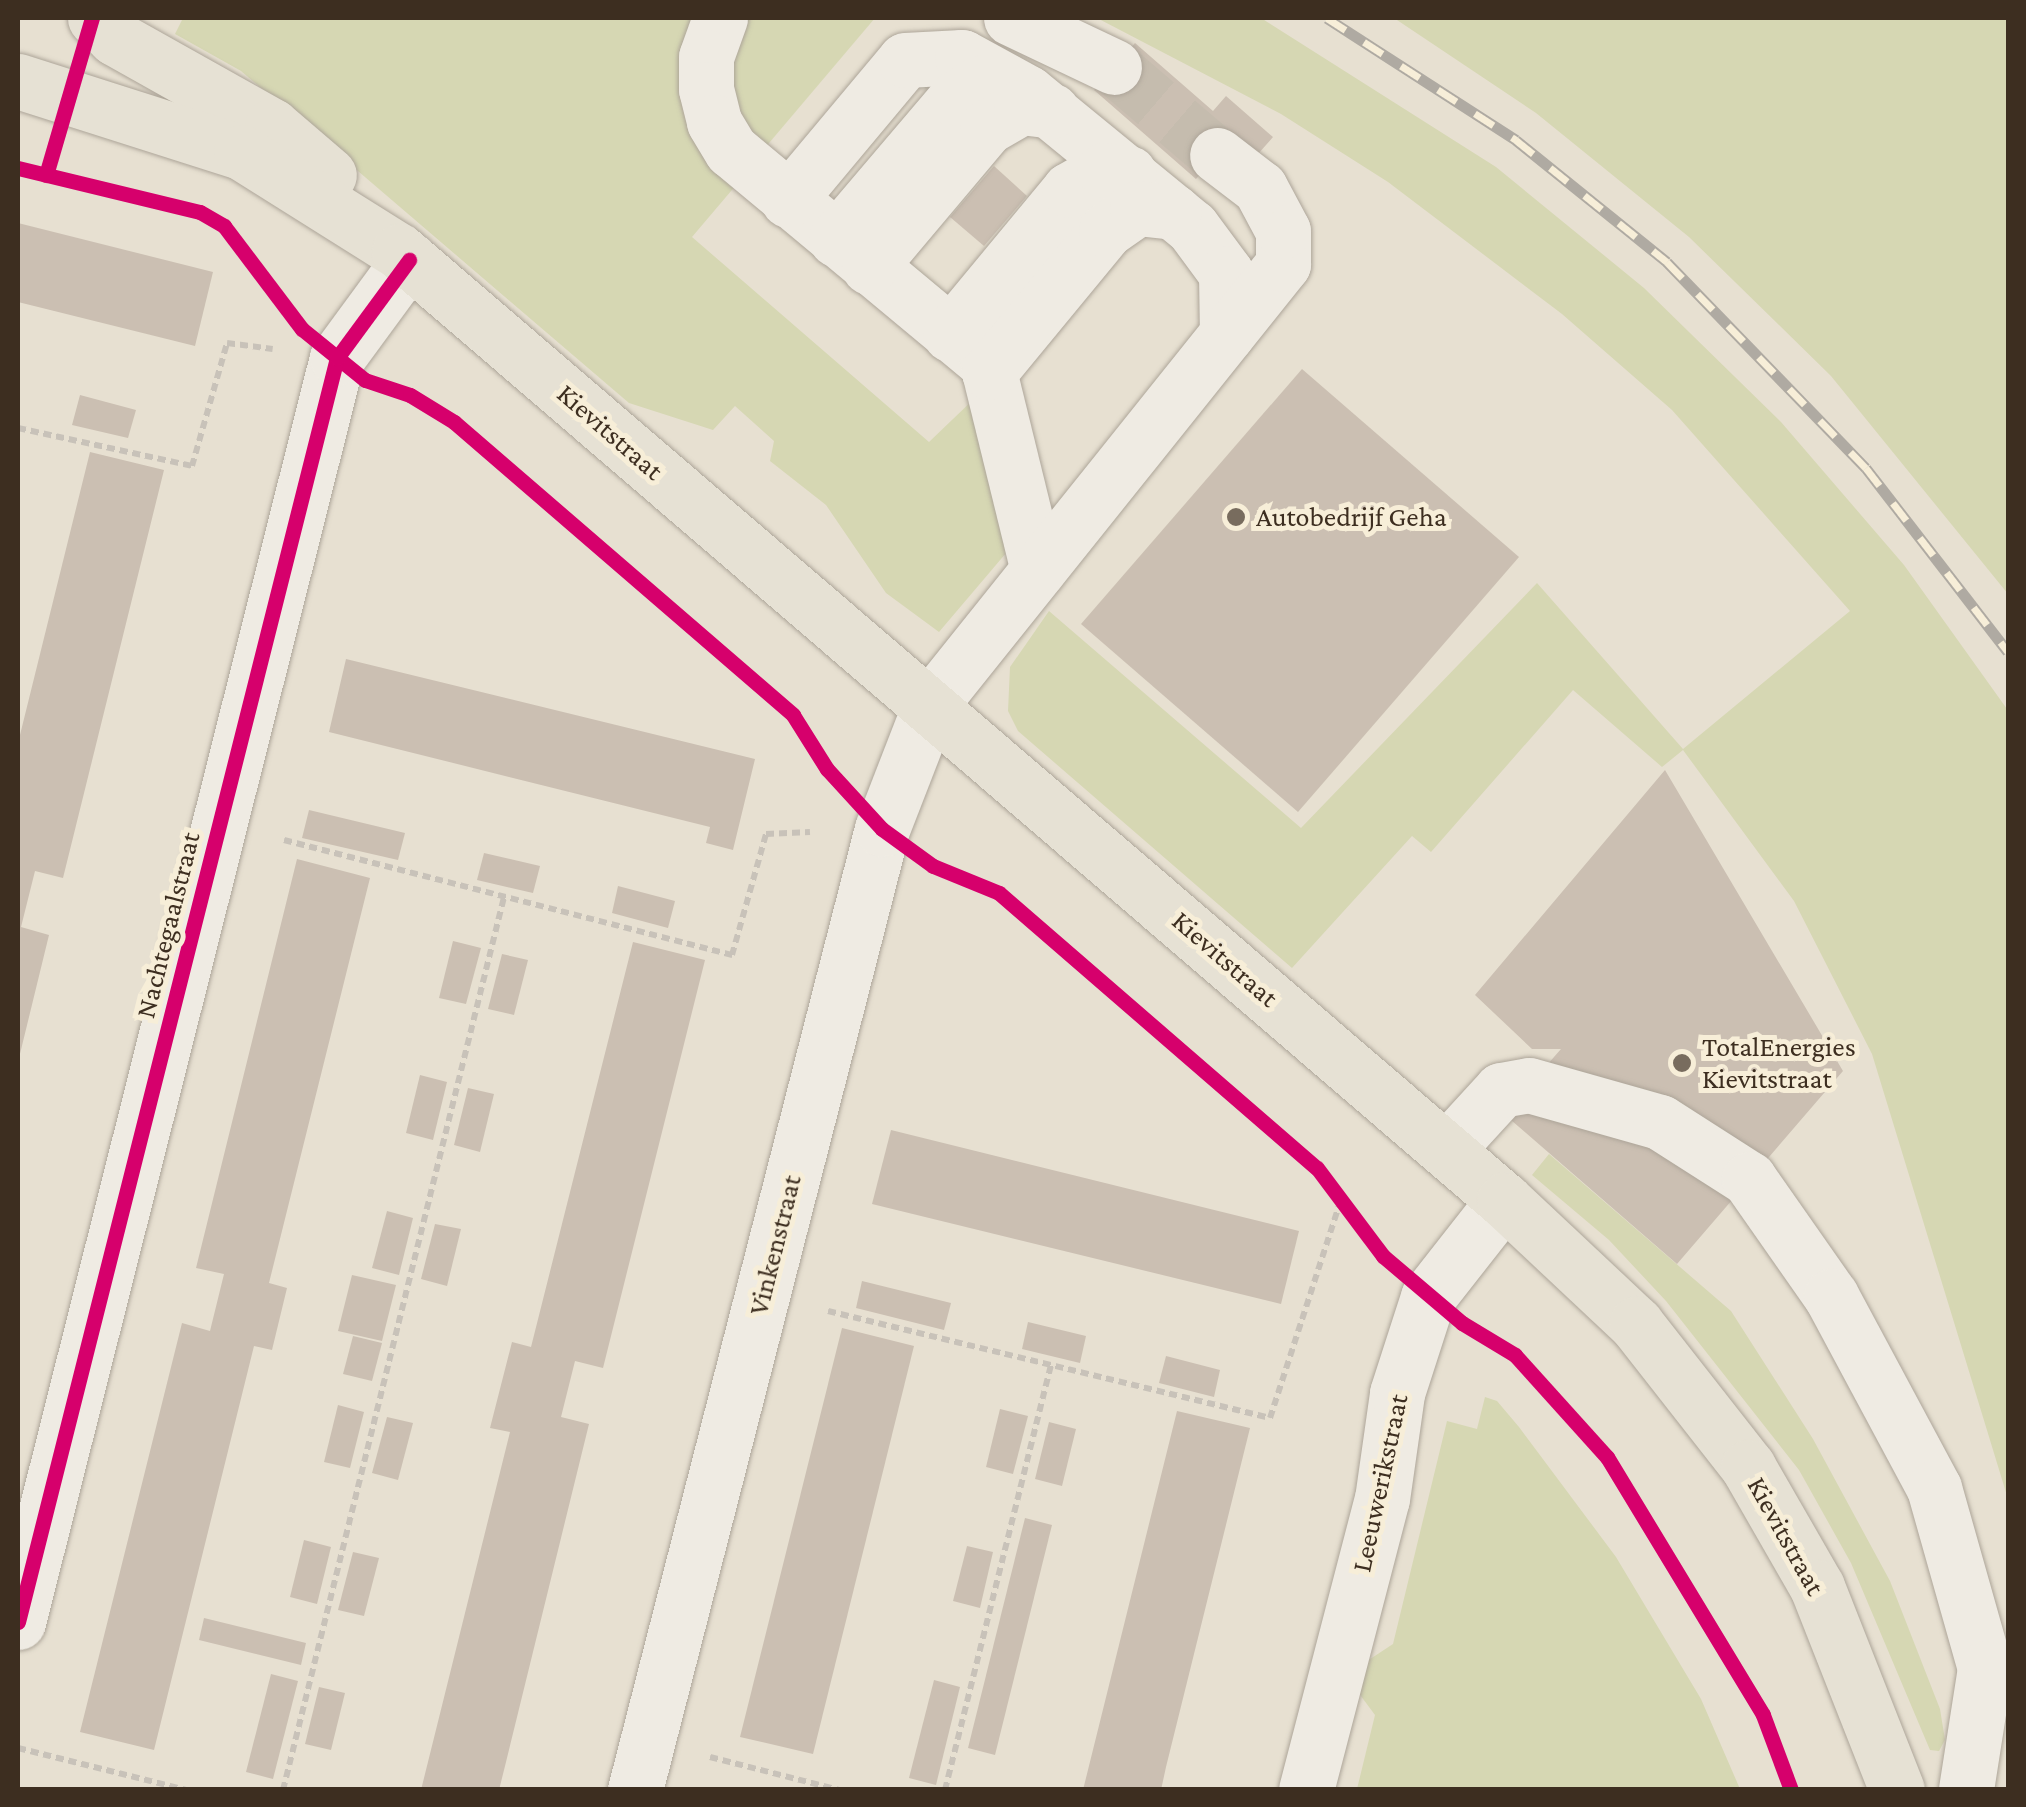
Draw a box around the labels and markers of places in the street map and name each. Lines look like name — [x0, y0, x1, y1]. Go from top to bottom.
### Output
place label: Autobedrijf Geha — [1256, 500, 1447, 534]
marker: Autobedrijf Geha — [1225, 506, 1247, 528]
place label: TotalEnergies Kievitstraat — [1702, 1030, 1856, 1096]
marker: TotalEnergies Kievitstraat — [1671, 1052, 1693, 1074]

